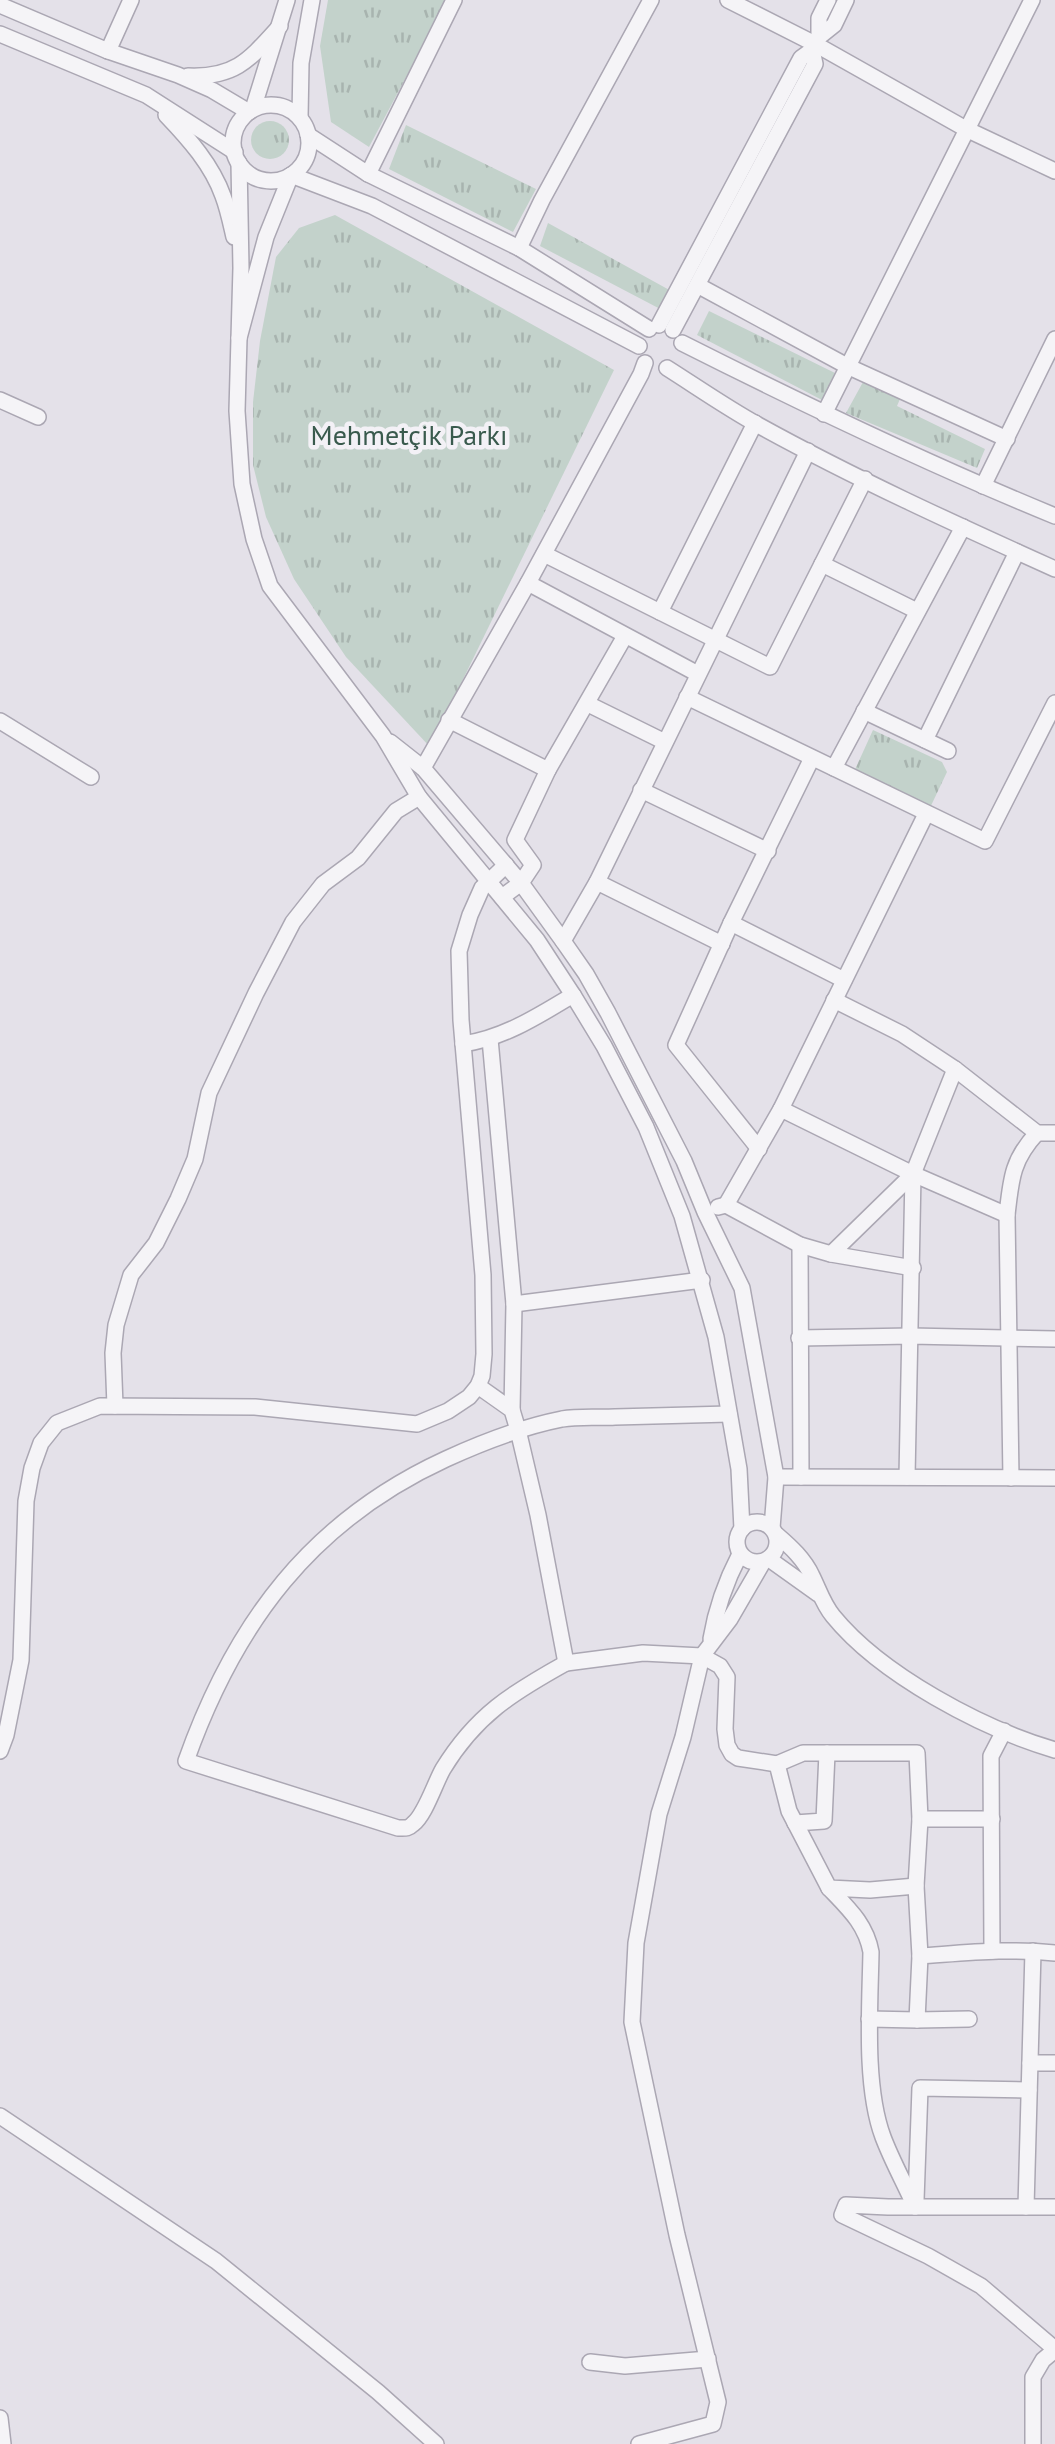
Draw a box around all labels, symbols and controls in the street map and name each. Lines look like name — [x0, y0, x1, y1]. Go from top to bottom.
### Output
park label: Mehmetçik Parkı — [310, 416, 508, 453]

